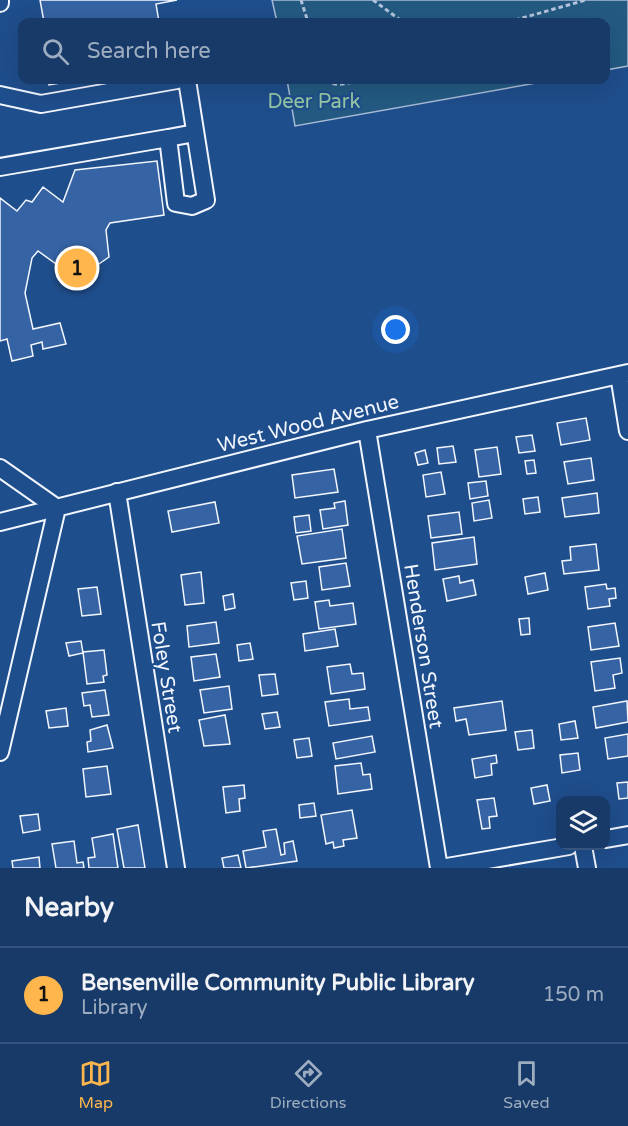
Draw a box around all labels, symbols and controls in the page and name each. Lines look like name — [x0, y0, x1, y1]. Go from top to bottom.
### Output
search box — [18, 18, 610, 84]
icon: search — [39, 35, 72, 68]
text: Search here — [87, 38, 211, 64]
park label: Deer Park — [268, 90, 361, 114]
pin: 1 — [58, 246, 97, 290]
your location — [381, 315, 410, 344]
street label: West Wood Avenue — [215, 390, 401, 458]
street label: Henderson Street — [398, 562, 448, 730]
street label: Foley Street — [145, 620, 187, 735]
map controls — [556, 796, 610, 850]
button: layers — [556, 796, 610, 850]
text: Nearby — [24, 892, 114, 923]
text: Bensenville Community Public Library — [81, 970, 475, 996]
text: 1 — [37, 983, 50, 1007]
text: 150 m — [543, 983, 604, 1007]
text: Library — [81, 996, 147, 1020]
tab: Map — [78, 1057, 113, 1113]
tab: Directions — [270, 1057, 346, 1113]
tab: Saved — [503, 1057, 550, 1113]

